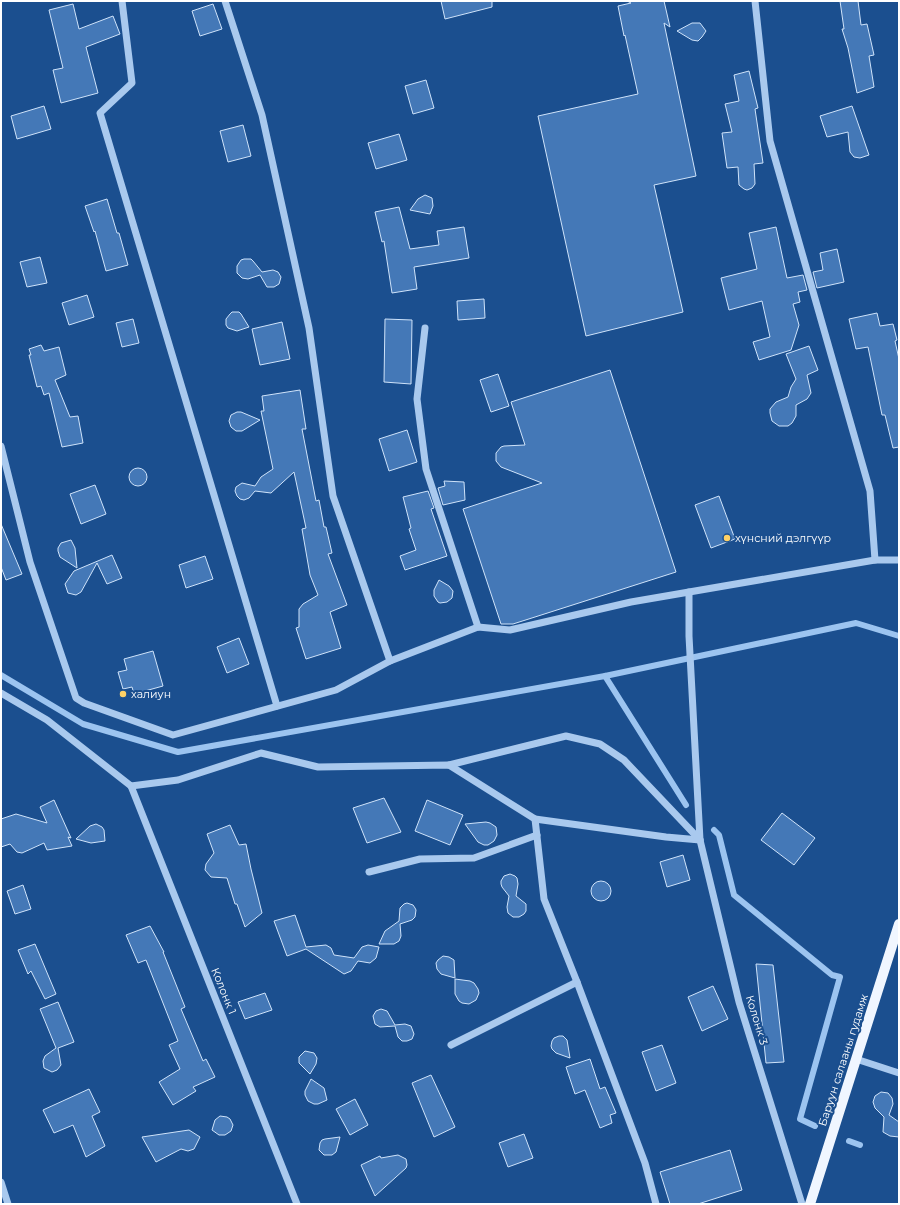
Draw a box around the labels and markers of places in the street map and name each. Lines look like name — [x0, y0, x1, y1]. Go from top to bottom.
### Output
place label: хүнсний дэлгүүр — [735, 531, 831, 545]
marker: хүнсний дэлгүүр — [722, 533, 732, 543]
place label: халиун — [131, 687, 171, 701]
marker: халиун — [118, 689, 128, 699]

